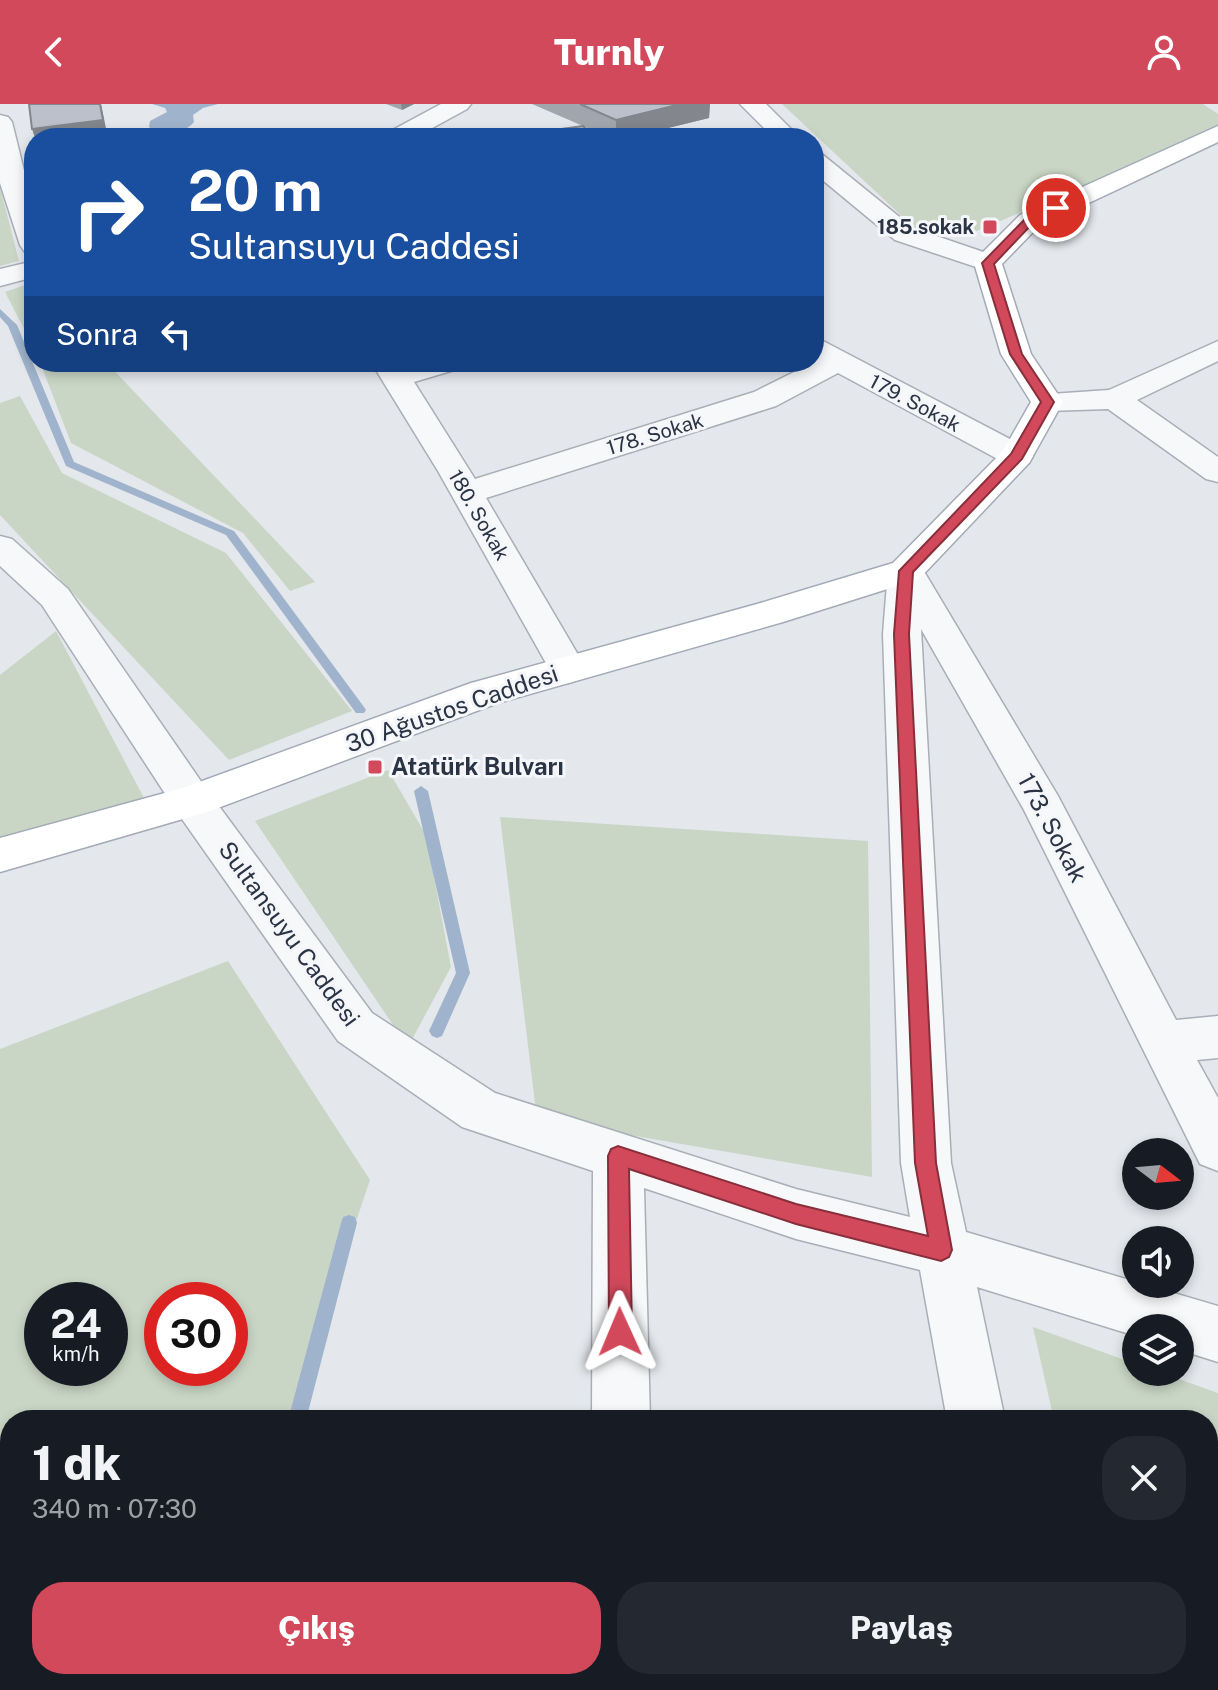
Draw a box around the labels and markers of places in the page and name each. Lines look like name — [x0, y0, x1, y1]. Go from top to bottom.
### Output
pin — [1022, 174, 1090, 242]
place label: 185.sokak — [877, 215, 974, 239]
marker: 185.sokak — [981, 218, 999, 236]
place label: Atatürk Bulvarı — [391, 752, 564, 780]
marker: Atatürk Bulvarı — [366, 758, 384, 776]

